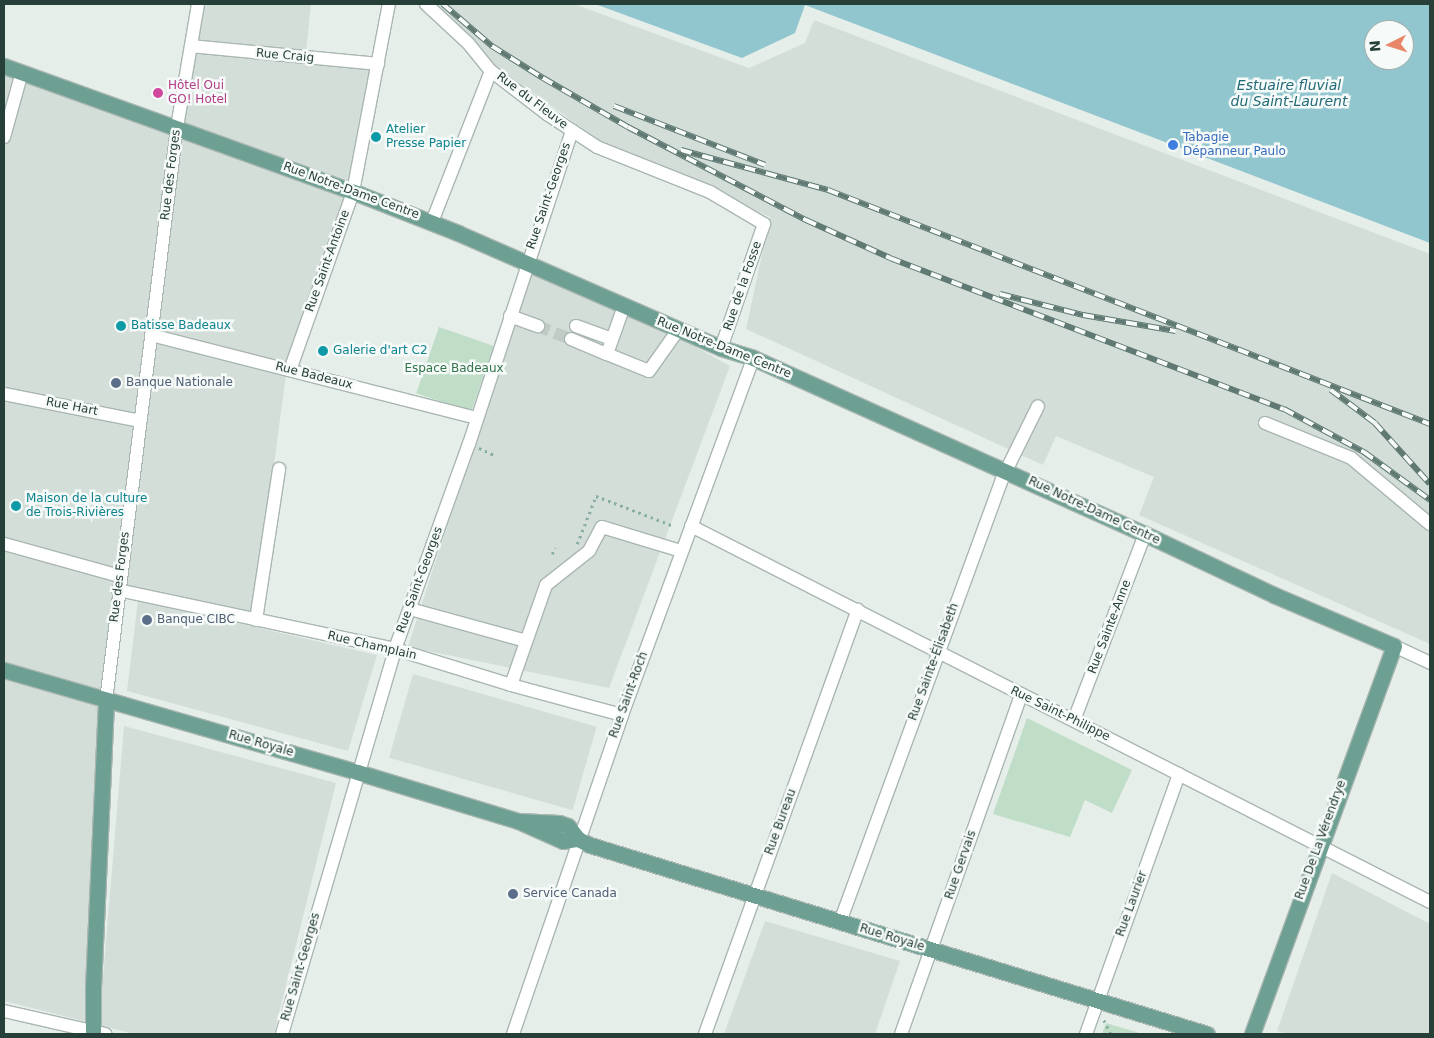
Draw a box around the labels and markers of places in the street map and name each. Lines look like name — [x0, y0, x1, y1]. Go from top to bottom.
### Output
place label: Hôtel Oui GO! Hotel — [168, 79, 227, 107]
marker: Hôtel Oui GO! Hotel — [152, 87, 164, 99]
place label: Atelier Presse Papier — [386, 123, 466, 151]
marker: Atelier Presse Papier — [370, 131, 382, 143]
place label: Tabagie Dépanneur Paulo — [1183, 131, 1286, 159]
marker: Tabagie Dépanneur Paulo — [1167, 139, 1179, 151]
place label: Batisse Badeaux — [131, 319, 231, 333]
marker: Batisse Badeaux — [115, 320, 127, 332]
place label: Galerie d'art C2 — [333, 344, 428, 358]
marker: Galerie d'art C2 — [317, 345, 329, 357]
place label: Banque Nationale — [126, 376, 233, 390]
marker: Banque Nationale — [110, 377, 122, 389]
place label: Maison de la culture de Trois-Rivières — [26, 492, 147, 520]
marker: Maison de la culture de Trois-Rivières — [10, 500, 22, 512]
place label: Banque CIBC — [157, 613, 235, 627]
marker: Banque CIBC — [141, 614, 153, 626]
place label: Service Canada — [523, 887, 617, 901]
marker: Service Canada — [507, 888, 519, 900]

